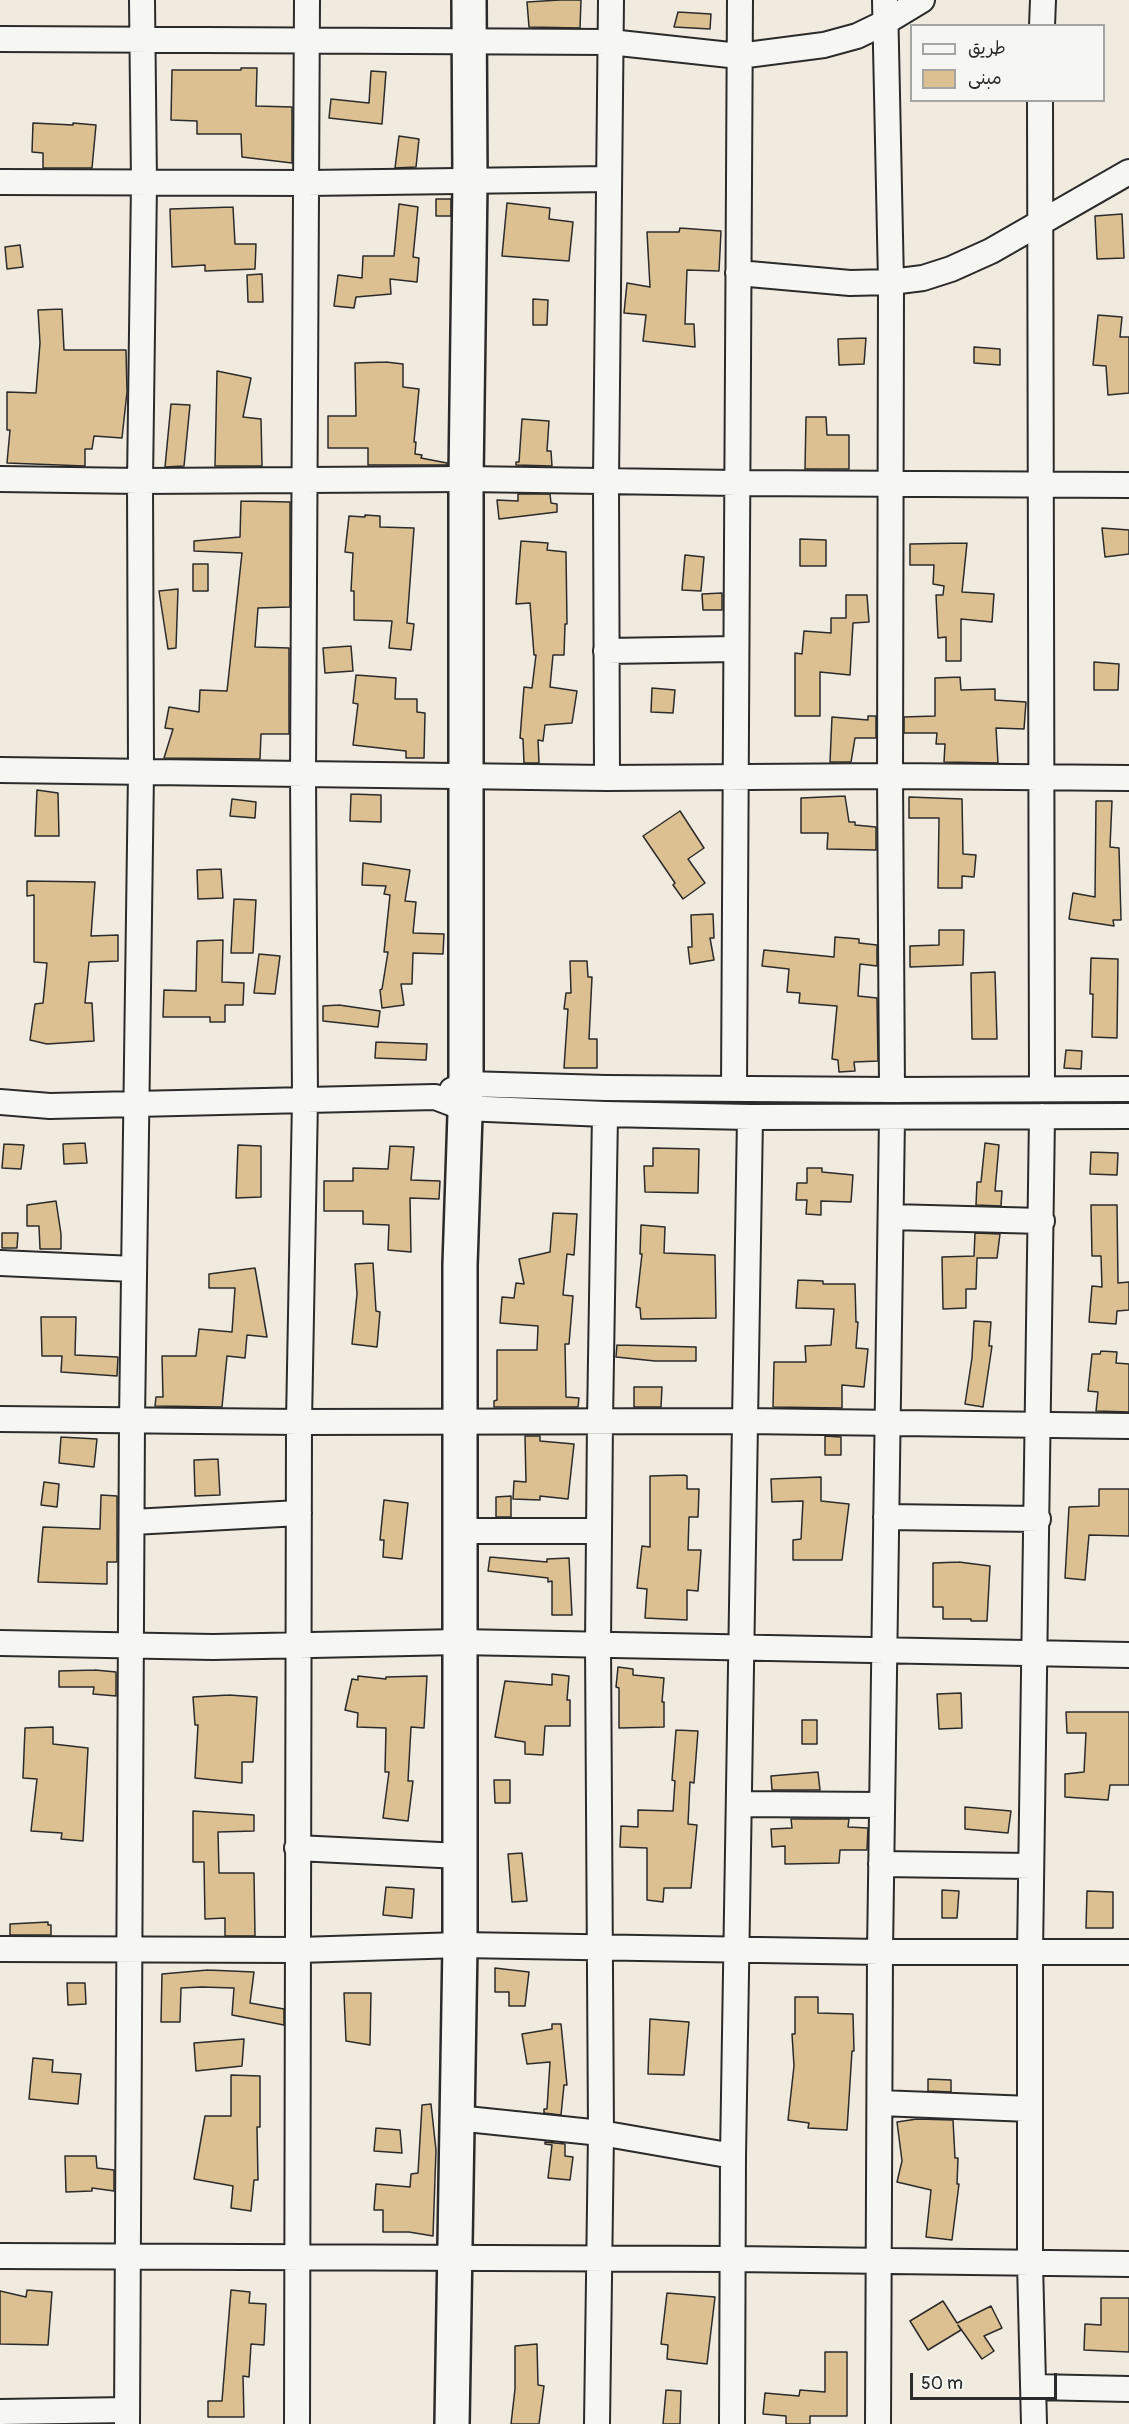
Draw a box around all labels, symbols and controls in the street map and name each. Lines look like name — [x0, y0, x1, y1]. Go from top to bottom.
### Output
legend — [910, 24, 1105, 102]
text: طريق — [968, 37, 1006, 60]
text: مبنى — [968, 67, 1002, 90]
scale bar — [913, 2361, 1060, 2399]
text: 50 m — [921, 2372, 963, 2395]

